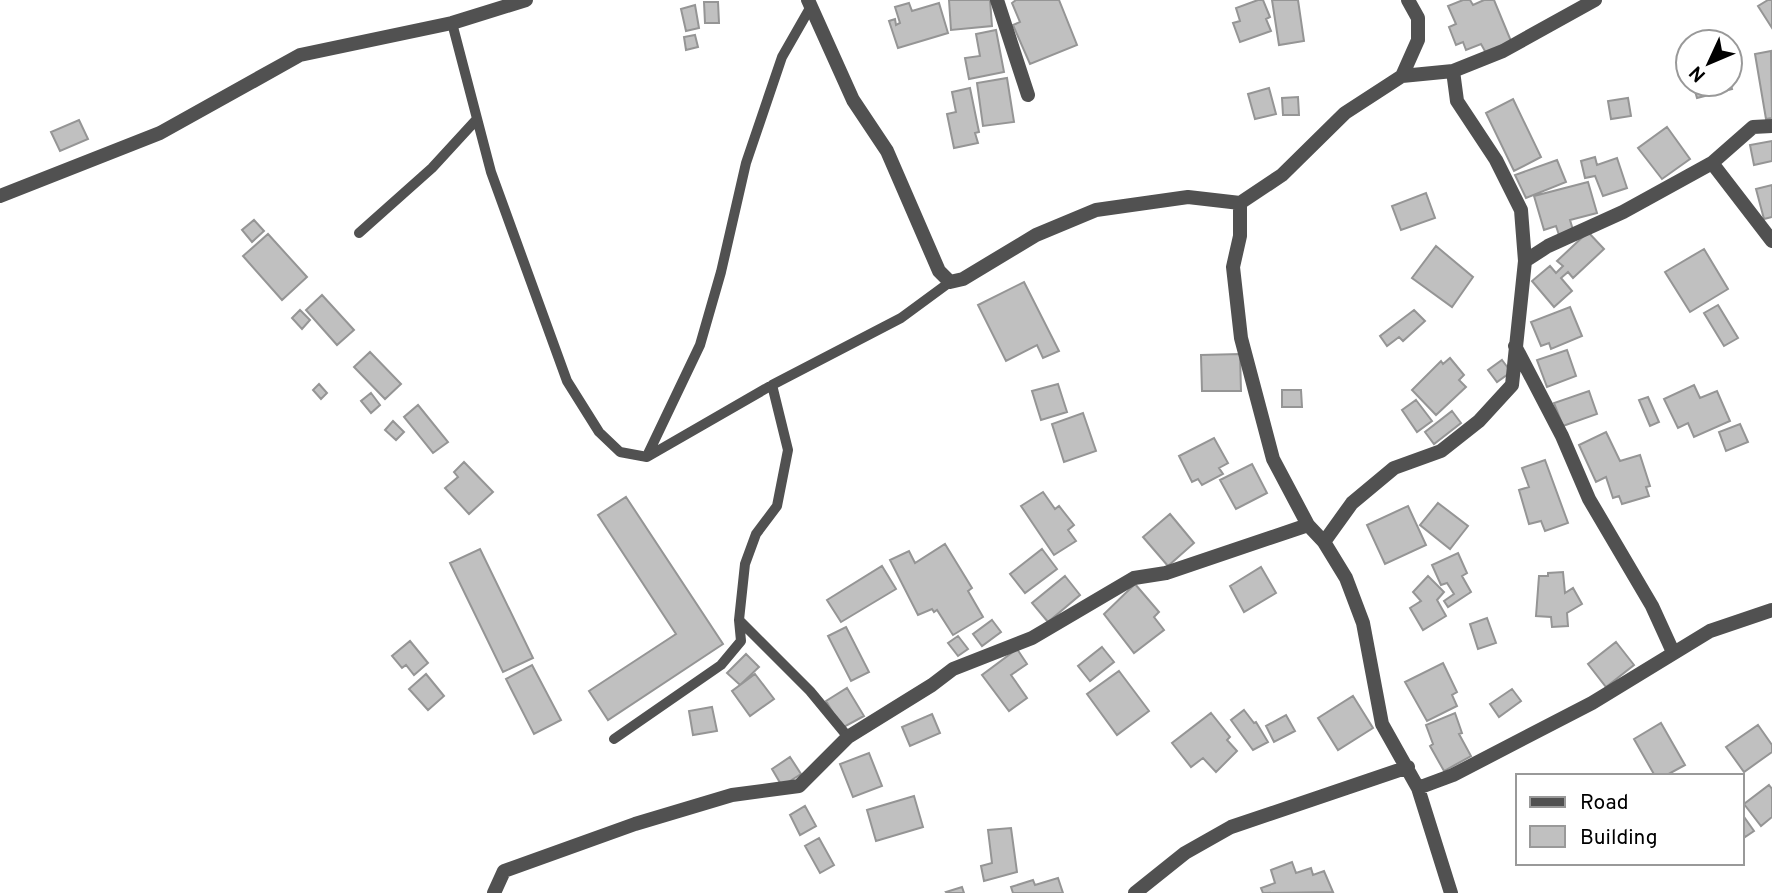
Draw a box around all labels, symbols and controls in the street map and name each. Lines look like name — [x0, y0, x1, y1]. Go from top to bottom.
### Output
north arrow — [1674, 28, 1744, 98]
text: N — [1685, 60, 1712, 87]
legend — [1516, 774, 1744, 865]
text: Road — [1580, 790, 1629, 817]
text: Building — [1580, 825, 1658, 852]

